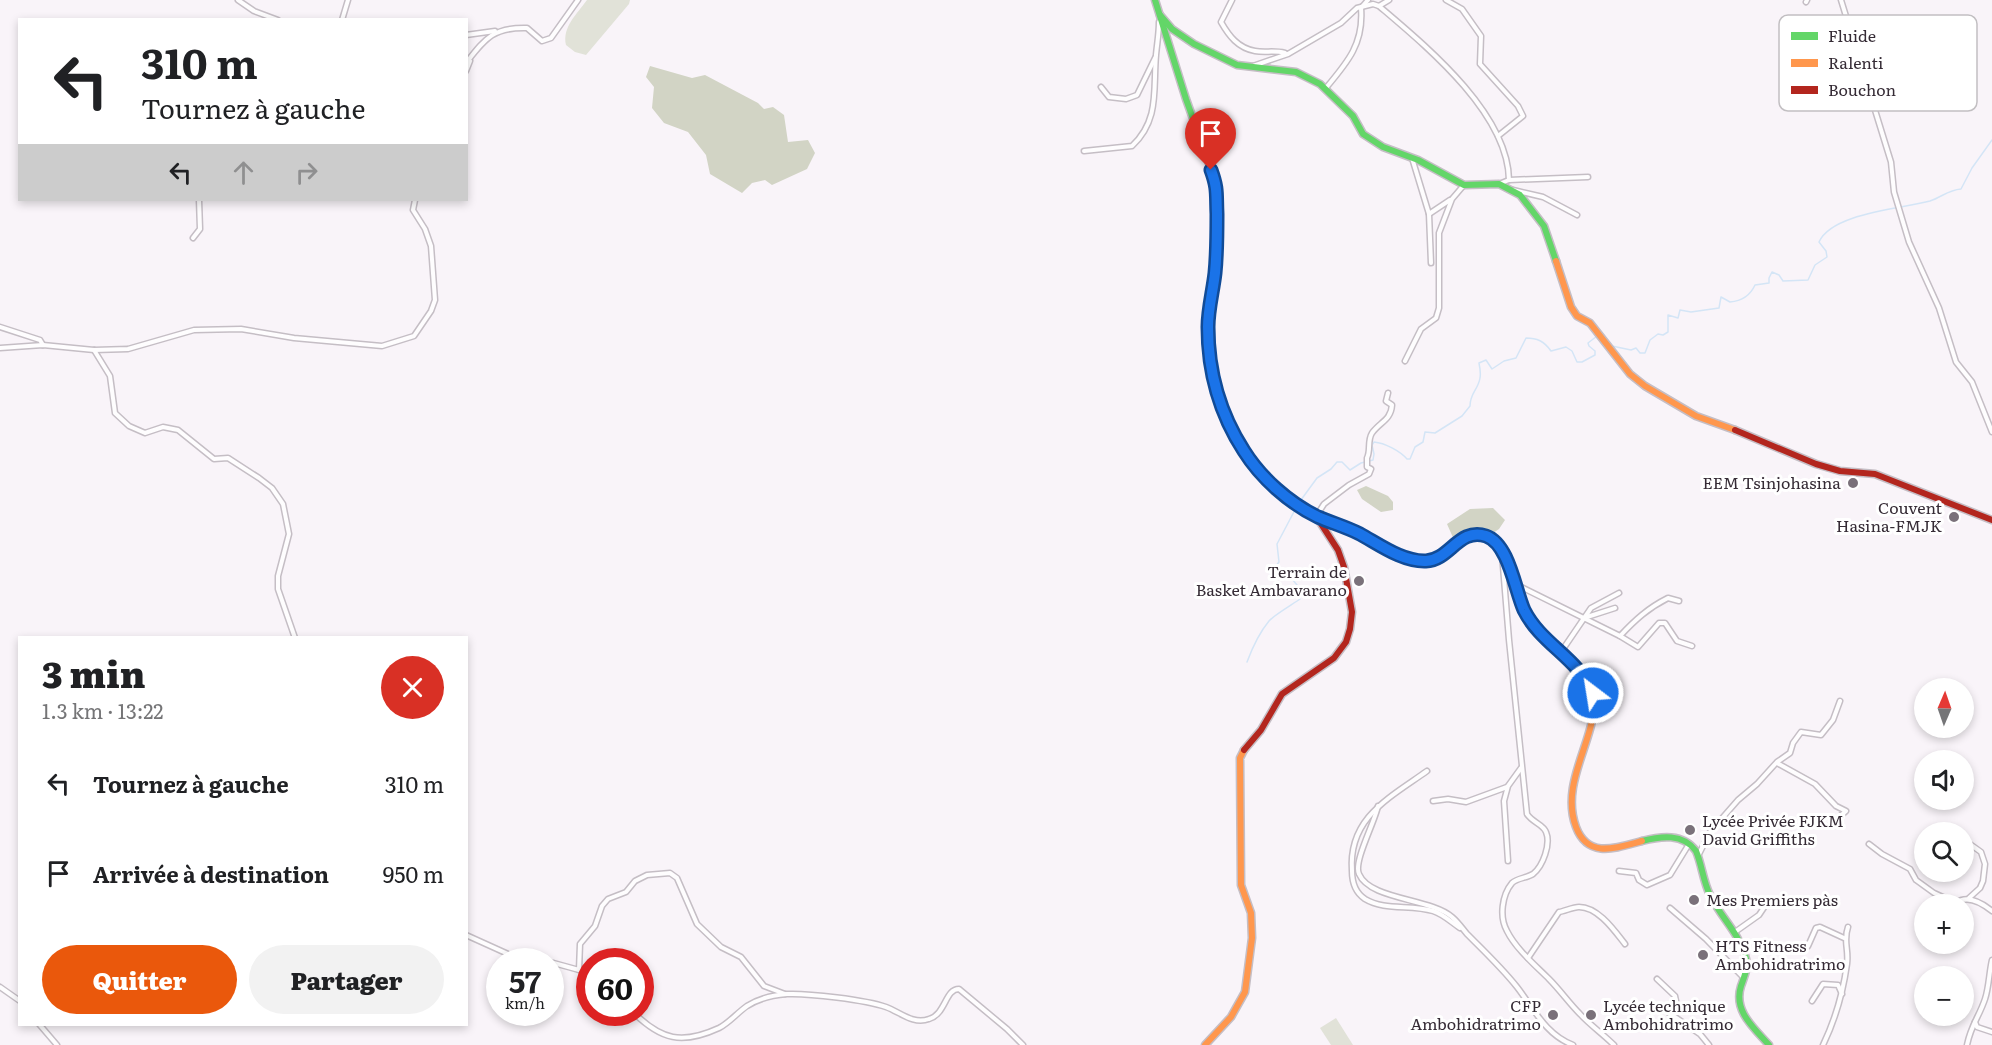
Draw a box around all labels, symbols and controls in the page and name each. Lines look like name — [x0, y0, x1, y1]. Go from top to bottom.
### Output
legend — [1779, 15, 1977, 111]
text: Fluide — [1828, 23, 1876, 47]
text: 310 m — [141, 30, 258, 92]
icon: left — [42, 42, 120, 120]
text: Ralenti — [1828, 50, 1883, 74]
text: Bouchon — [1828, 77, 1897, 101]
text: Tournez à gauche — [141, 87, 365, 127]
pin — [1185, 108, 1236, 170]
icon: arrive — [1194, 117, 1227, 150]
icon: left — [164, 156, 197, 189]
icon: ahead — [227, 156, 260, 189]
icon: right — [290, 156, 323, 189]
place label: EEM Tsinjohasina — [1703, 470, 1841, 494]
marker: EEM Tsinjohasina — [1846, 476, 1860, 490]
place label: Couvent Hasina-FMJK — [1836, 495, 1943, 537]
marker: Couvent Hasina-FMJK — [1947, 510, 1961, 524]
place label: Terrain de Basket Ambavarano — [1196, 559, 1347, 601]
marker: Terrain de Basket Ambavarano — [1352, 574, 1366, 588]
text: 3 min — [42, 646, 146, 699]
button: close — [381, 656, 444, 719]
position arrow — [1561, 661, 1625, 725]
north arrow — [1914, 678, 1974, 738]
map controls — [1914, 678, 1974, 1026]
text: 1.3 km · 13:22 — [42, 695, 164, 725]
button: sound — [1914, 750, 1974, 810]
icon: left — [42, 767, 75, 800]
text: Tournez à gauche — [93, 767, 289, 800]
text: 310 m — [385, 767, 444, 800]
place label: Lycée Privée FJKM David Griffiths — [1702, 808, 1844, 850]
button: search — [1914, 822, 1974, 882]
marker: Lycée Privée FJKM David Griffiths — [1683, 823, 1697, 837]
icon: arrive — [42, 857, 75, 890]
text: Arrivée à destination — [93, 857, 329, 890]
text: 950 m — [383, 857, 444, 890]
place label: Mes Premiers pàs — [1706, 887, 1838, 911]
marker: Mes Premiers pàs — [1687, 893, 1701, 907]
button: + — [1914, 894, 1974, 954]
place label: HTS Fitness Ambohidratrimo — [1715, 933, 1846, 975]
button: Quitter — [42, 945, 237, 1014]
button: Partager — [249, 945, 444, 1014]
speed limit sign: 60 — [576, 948, 654, 1026]
marker: HTS Fitness Ambohidratrimo — [1696, 948, 1710, 962]
text: 57 — [509, 958, 541, 1002]
button: − — [1914, 966, 1974, 1026]
text: km/h — [505, 991, 545, 1014]
place label: CFP Ambohidratrimo — [1411, 993, 1541, 1035]
place label: Lycée technique Ambohidratrimo — [1603, 993, 1734, 1035]
marker: CFP Ambohidratrimo — [1546, 1008, 1560, 1022]
marker: Lycée technique Ambohidratrimo — [1584, 1008, 1598, 1022]

